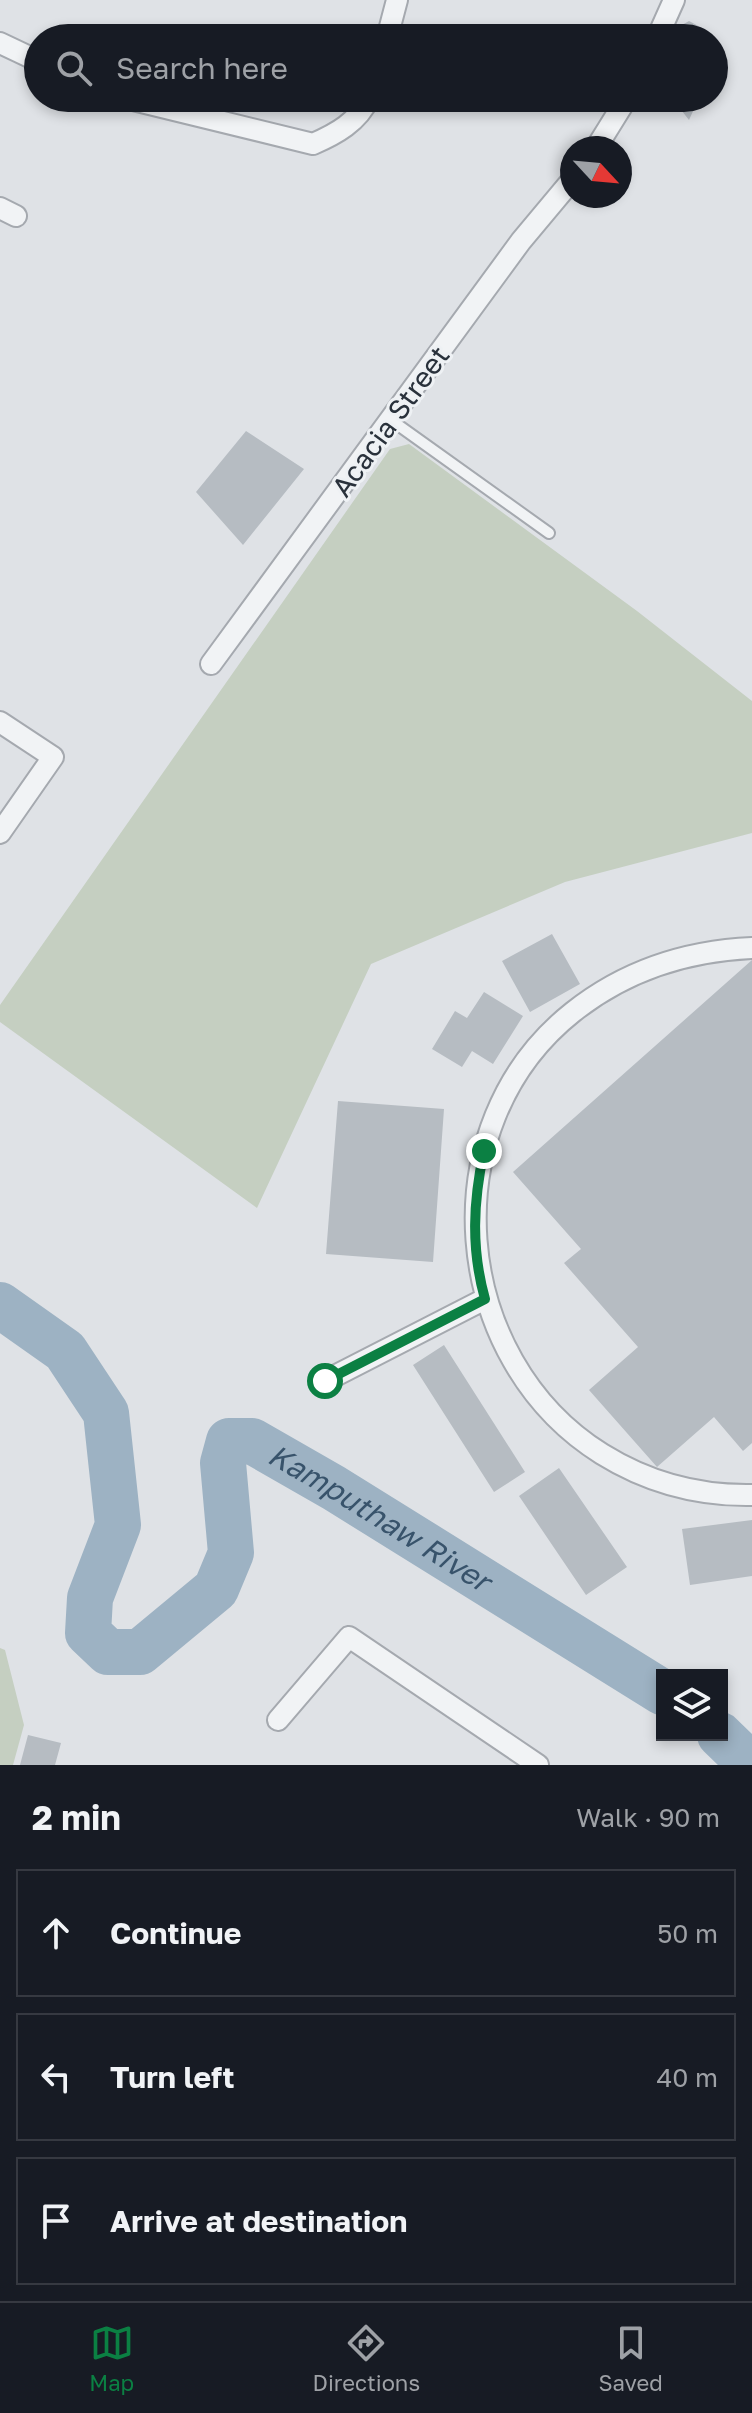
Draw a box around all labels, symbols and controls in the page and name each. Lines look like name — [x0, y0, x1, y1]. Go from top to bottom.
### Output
search box — [24, 24, 728, 112]
icon: search — [52, 46, 96, 90]
text: Search here — [116, 50, 288, 86]
north arrow — [560, 136, 632, 208]
street label: Acacia Street — [324, 339, 456, 503]
route end — [466, 1133, 502, 1169]
route start — [307, 1363, 343, 1399]
water label: Kamputhaw River — [262, 1436, 501, 1601]
map controls — [656, 1669, 728, 1741]
button: layers — [656, 1669, 728, 1741]
text: 2 min — [32, 1797, 121, 1837]
text: Walk · 90 m — [576, 1802, 720, 1833]
icon: ahead — [34, 1911, 78, 1955]
text: Continue — [110, 1915, 241, 1951]
text: 50 m — [657, 1918, 718, 1949]
icon: left — [34, 2055, 78, 2099]
text: Turn left — [110, 2059, 235, 2095]
text: 40 m — [657, 2062, 718, 2093]
icon: arrive — [34, 2199, 78, 2243]
text: Arrive at destination — [110, 2203, 407, 2239]
tab: Map — [89, 2321, 134, 2396]
tab: Directions — [313, 2321, 420, 2396]
tab: Saved — [599, 2321, 663, 2396]

